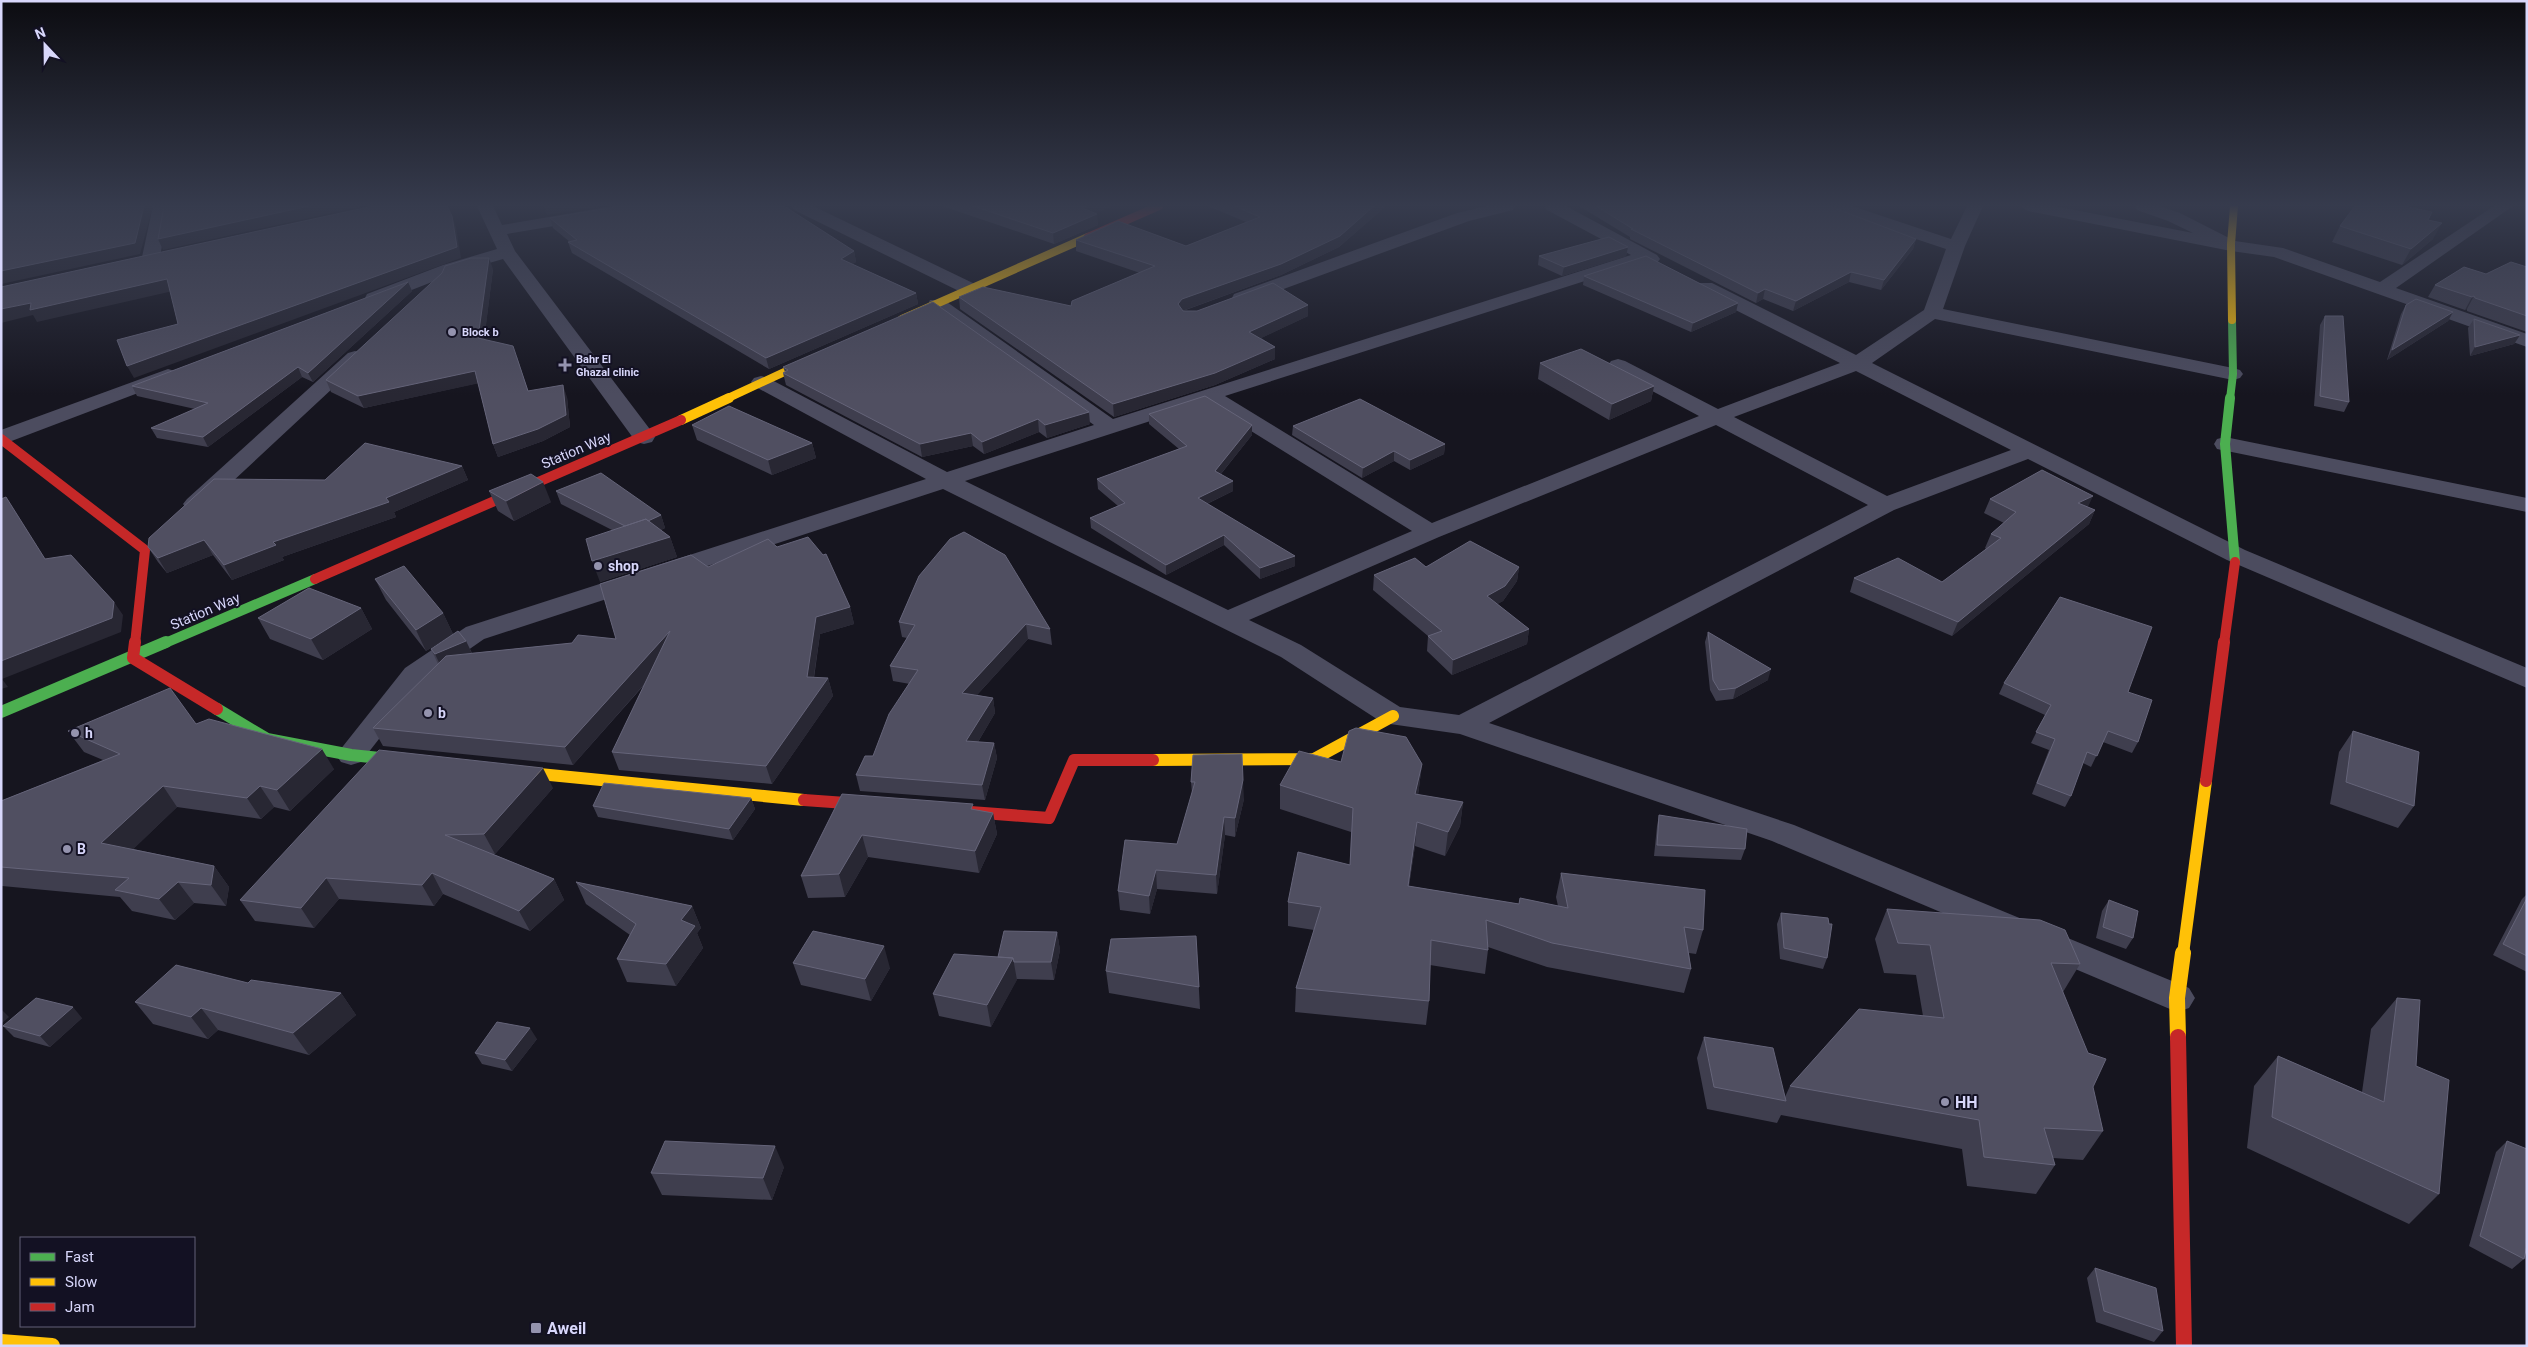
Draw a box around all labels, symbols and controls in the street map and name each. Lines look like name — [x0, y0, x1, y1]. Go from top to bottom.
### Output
north arrow — [20, 20, 70, 70]
text: N — [33, 24, 48, 42]
marker: Block b — [446, 326, 458, 338]
place label: Block b — [462, 326, 499, 339]
place label: Bahr El Ghazal clinic — [576, 353, 639, 379]
marker: Bahr El Ghazal clinic — [558, 358, 572, 372]
street label: Station Way — [539, 428, 614, 472]
place label: shop — [608, 558, 639, 574]
marker: shop — [592, 560, 604, 572]
street label: Station Way — [168, 589, 243, 633]
place label: b — [438, 705, 446, 721]
marker: b — [422, 707, 434, 719]
place label: h — [85, 725, 93, 741]
marker: h — [69, 727, 81, 739]
place label: B — [77, 841, 86, 857]
marker: B — [61, 843, 73, 855]
place label: HH — [1955, 1093, 1978, 1112]
marker: HH — [1939, 1096, 1951, 1108]
legend — [20, 1237, 195, 1327]
text: Fast — [65, 1248, 94, 1266]
text: Slow — [65, 1273, 97, 1291]
text: Jam — [65, 1298, 95, 1316]
place label: Aweil — [547, 1319, 586, 1338]
marker: Aweil — [529, 1321, 543, 1335]

